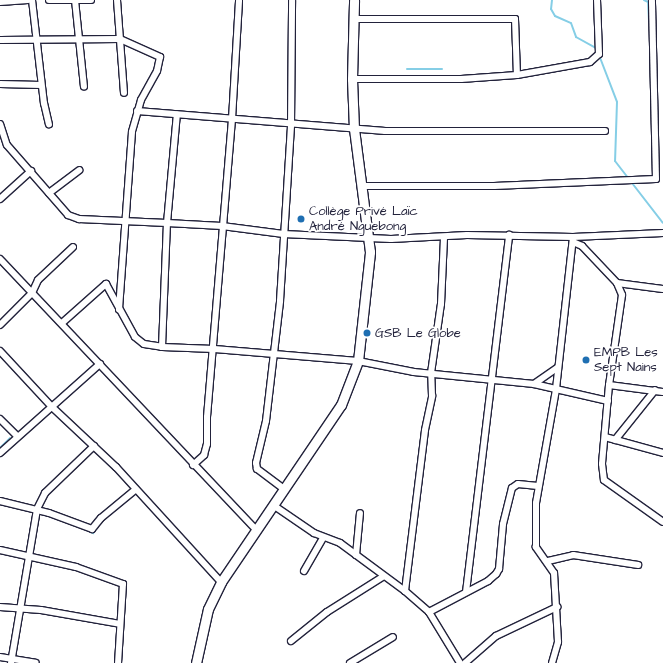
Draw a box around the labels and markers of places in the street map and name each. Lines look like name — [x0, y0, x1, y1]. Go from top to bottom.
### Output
place label: Collège Privé Laïc André Nguebong — [309, 204, 418, 235]
marker: Collège Privé Laïc André Nguebong — [296, 214, 306, 224]
place label: GSB Le Globe — [375, 325, 461, 341]
marker: GSB Le Globe — [362, 328, 372, 338]
place label: EMPB Les Sept Nains — [594, 345, 658, 376]
marker: EMPB Les Sept Nains — [581, 355, 591, 365]

